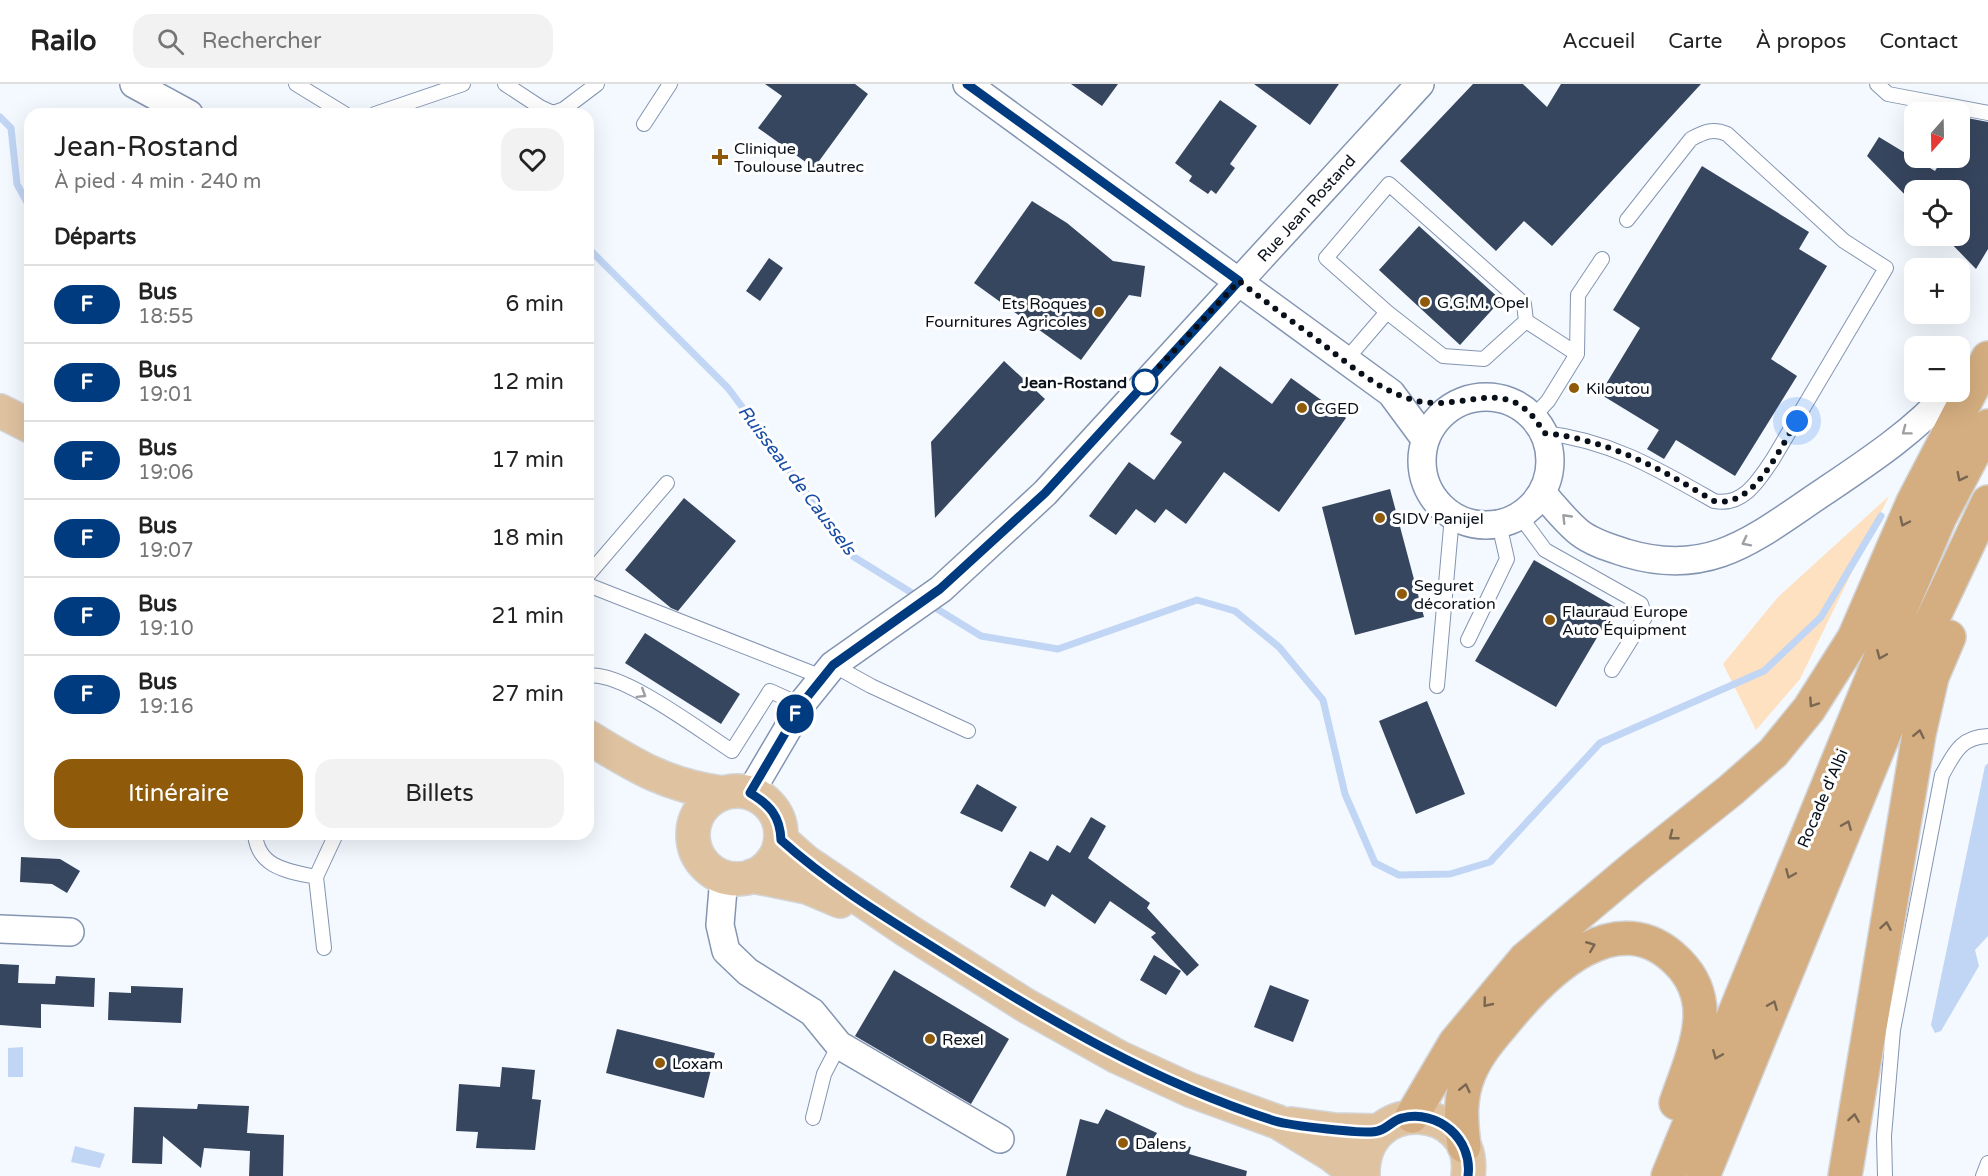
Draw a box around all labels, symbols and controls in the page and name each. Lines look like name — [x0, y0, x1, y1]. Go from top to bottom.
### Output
search box — [133, 14, 553, 68]
text: Railo — [30, 24, 97, 58]
icon: search — [154, 25, 187, 58]
text: Rechercher — [202, 28, 321, 54]
text: Accueil — [1562, 29, 1635, 54]
text: Carte — [1668, 29, 1722, 54]
text: À propos — [1755, 29, 1846, 54]
text: Contact — [1879, 29, 1958, 54]
north arrow — [1904, 102, 1970, 168]
map controls — [1904, 102, 1970, 402]
button: heart — [501, 128, 564, 191]
text: Jean-Rostand — [54, 130, 239, 164]
place label: Clinique Toulouse Lautrec — [734, 139, 864, 177]
marker: Clinique Toulouse Lautrec — [711, 148, 729, 166]
street label: Rue Jean Rostand — [1253, 151, 1360, 266]
text: À pied · 4 min · 240 m — [54, 170, 261, 194]
button: locate — [1904, 180, 1970, 246]
text: Départs — [54, 224, 136, 250]
button: + — [1904, 258, 1970, 324]
text: Bus — [138, 279, 177, 305]
text: 6 min — [505, 291, 564, 317]
text: F — [81, 292, 93, 317]
place label: G.G.M. Opel — [1437, 293, 1529, 313]
place label: Ets Roques Fournitures Agricoles — [925, 294, 1087, 332]
marker: G.G.M. Opel — [1418, 295, 1432, 309]
text: 18:55 — [138, 305, 193, 329]
marker: Ets Roques Fournitures Agricoles — [1092, 305, 1106, 319]
button: − — [1904, 336, 1970, 402]
text: Bus — [138, 357, 177, 383]
text: 12 min — [492, 369, 564, 395]
marker: Jean-Rostand — [1132, 369, 1158, 395]
text: F — [81, 370, 93, 395]
place label: Jean-Rostand — [1021, 373, 1127, 393]
place label: Kiloutou — [1586, 379, 1650, 399]
marker: Kiloutou — [1567, 381, 1581, 395]
text: 19:01 — [138, 383, 193, 407]
place label: CGED — [1314, 399, 1359, 419]
water label: Ruisseau de Caussels — [734, 401, 861, 560]
marker: CGED — [1295, 401, 1309, 415]
your location — [1782, 406, 1812, 436]
one-way arrow — [1902, 424, 1913, 435]
text: Bus — [138, 435, 177, 461]
text: 17 min — [492, 447, 564, 473]
text: F — [81, 448, 93, 473]
text: 19:06 — [138, 461, 193, 485]
one-way arrow — [1956, 471, 1968, 482]
place label: SIDV Panijel — [1392, 509, 1484, 529]
marker: SIDV Panijel — [1373, 511, 1387, 525]
text: Bus — [138, 513, 177, 539]
one-way arrow — [1562, 515, 1573, 525]
one-way arrow — [1899, 516, 1911, 527]
text: 18 min — [492, 525, 564, 551]
text: F — [81, 526, 93, 551]
one-way arrow — [1742, 535, 1752, 546]
text: 19:07 — [138, 539, 193, 563]
place label: Seguret décoration — [1414, 576, 1496, 614]
marker: Seguret décoration — [1395, 587, 1409, 601]
text: Bus — [138, 591, 177, 617]
place label: Flauraud Europe Auto Équipment — [1562, 602, 1688, 640]
text: 21 min — [492, 603, 564, 629]
text: F — [81, 604, 93, 629]
marker: Flauraud Europe Auto Équipment — [1543, 613, 1557, 627]
text: 19:10 — [138, 617, 193, 641]
one-way arrow — [1876, 649, 1888, 660]
text: Bus — [138, 669, 177, 695]
text: 27 min — [492, 681, 564, 707]
text: F — [81, 682, 93, 707]
one-way arrow — [636, 686, 646, 698]
line badge: F — [776, 694, 814, 734]
text: 19:16 — [138, 695, 193, 719]
one-way arrow — [1809, 696, 1820, 707]
text: F — [789, 702, 801, 727]
one-way arrow — [1912, 729, 1925, 739]
street label: Rocade d'Albi — [1793, 746, 1853, 851]
button: Itinéraire — [54, 759, 303, 828]
button: Billets — [315, 759, 564, 828]
one-way arrow — [1840, 820, 1852, 831]
one-way arrow — [1668, 829, 1679, 840]
one-way arrow — [1785, 868, 1797, 879]
one-way arrow — [1880, 921, 1892, 931]
one-way arrow — [1586, 941, 1596, 954]
one-way arrow — [1483, 996, 1494, 1007]
one-way arrow — [1766, 1000, 1778, 1011]
place label: Rexel — [942, 1030, 984, 1050]
marker: Rexel — [923, 1032, 937, 1046]
one-way arrow — [1712, 1048, 1724, 1059]
place label: Loxam — [672, 1054, 723, 1074]
marker: Loxam — [653, 1056, 667, 1070]
one-way arrow — [1457, 1084, 1470, 1094]
one-way arrow — [1847, 1114, 1860, 1124]
place label: Dalens — [1135, 1134, 1186, 1154]
marker: Dalens — [1116, 1136, 1130, 1150]

